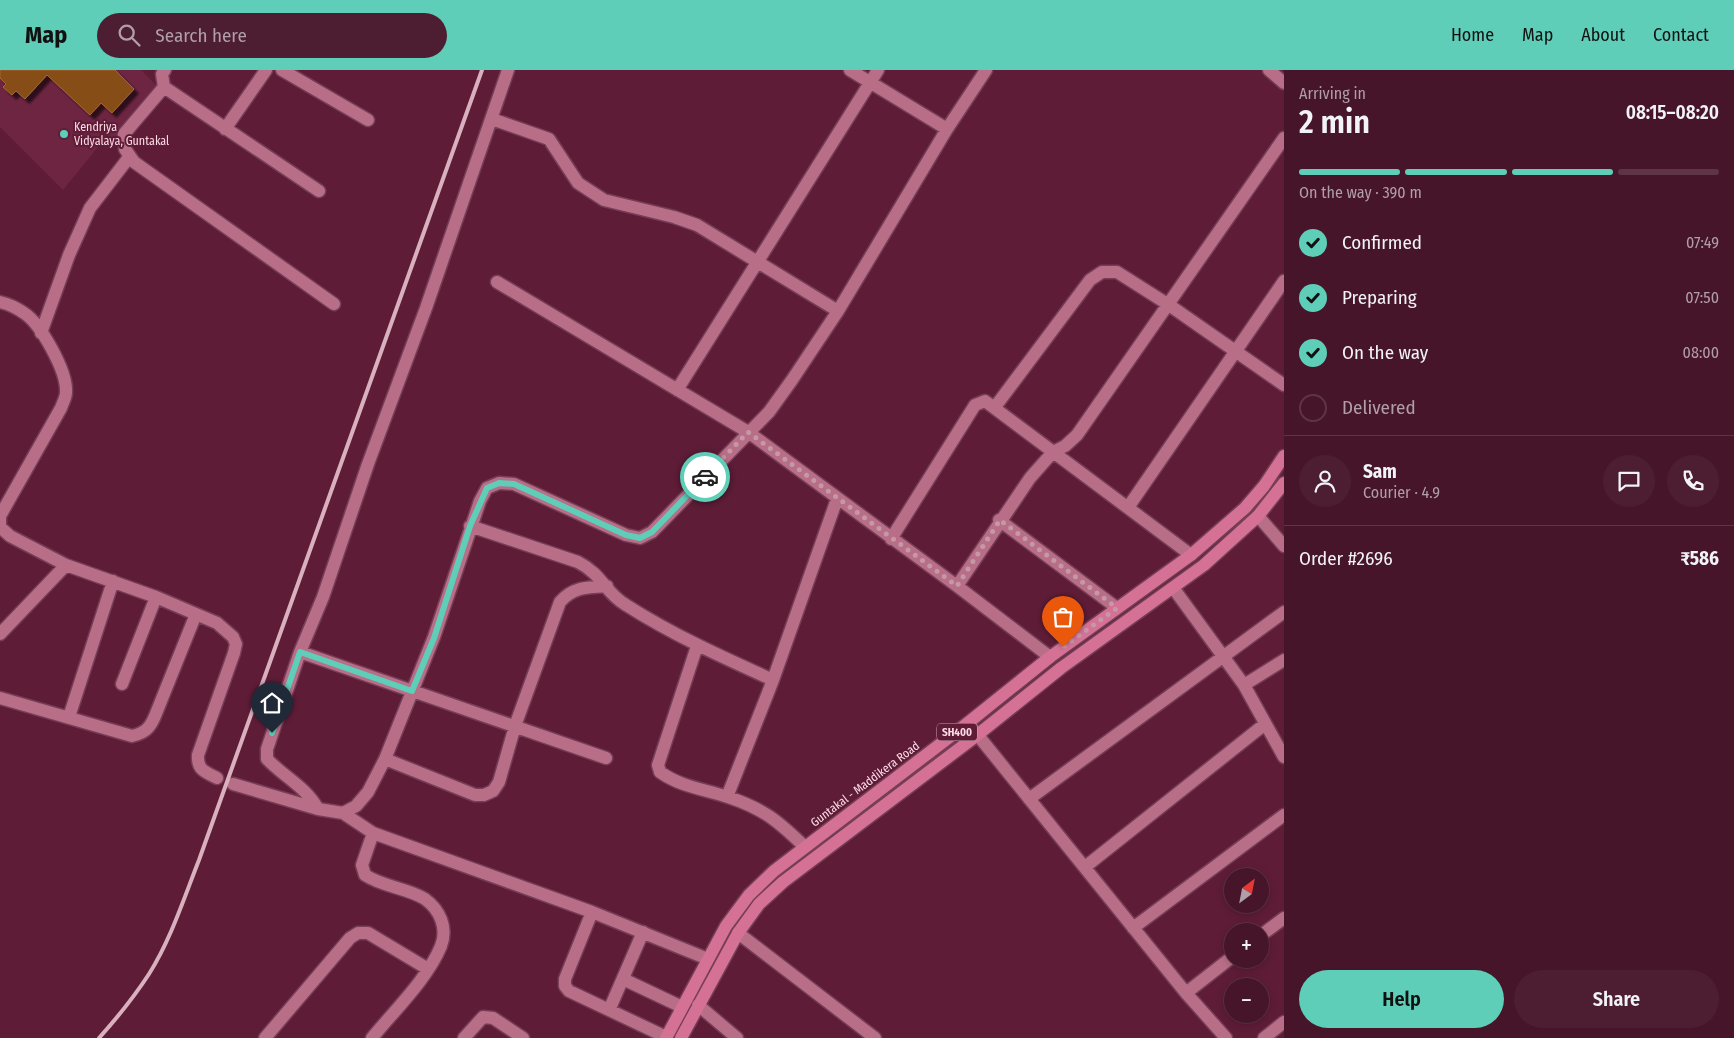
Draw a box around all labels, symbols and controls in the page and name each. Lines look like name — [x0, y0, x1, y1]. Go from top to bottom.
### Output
search box — [97, 13, 447, 58]
text: Map — [25, 21, 67, 49]
icon: search — [115, 21, 143, 49]
text: Search here — [155, 24, 247, 47]
text: Home — [1451, 24, 1494, 46]
text: Map — [1522, 24, 1553, 46]
text: About — [1581, 24, 1625, 46]
text: Contact — [1653, 24, 1709, 46]
text: Arriving in — [1299, 84, 1366, 103]
text: 08:15–08:20 — [1626, 101, 1719, 124]
text: 2 min — [1299, 103, 1370, 141]
place label: Kendriya Vidyalaya, Guntakal — [74, 120, 169, 148]
marker: Kendriya Vidyalaya, Guntakal — [58, 128, 70, 140]
text: On the way · 390 m — [1299, 183, 1422, 202]
icon: check — [1299, 229, 1327, 257]
text: Confirmed — [1342, 231, 1422, 254]
text: 07:49 — [1686, 233, 1719, 252]
icon: check — [1299, 284, 1327, 312]
text: Preparing — [1342, 286, 1417, 309]
text: 07:50 — [1685, 288, 1719, 307]
icon: check — [1299, 339, 1327, 367]
text: On the way — [1342, 341, 1428, 364]
text: 08:00 — [1683, 343, 1719, 362]
text: Delivered — [1342, 396, 1416, 419]
courier — [680, 452, 730, 502]
button: person — [1299, 455, 1351, 507]
button: chat — [1603, 455, 1655, 507]
button: phone — [1667, 455, 1719, 507]
text: Sam — [1363, 460, 1397, 483]
icon: car — [691, 463, 719, 491]
text: Courier · 4.9 — [1363, 483, 1440, 502]
text: Order #2696 — [1299, 547, 1393, 570]
text: ₹586 — [1680, 547, 1719, 570]
pin — [1042, 596, 1084, 647]
icon: bag — [1049, 603, 1077, 631]
pin — [251, 682, 293, 733]
icon: home — [258, 689, 286, 717]
road number: SH400 — [937, 724, 977, 740]
street label: Guntakal - Maddikera Road — [808, 738, 922, 830]
north arrow — [1224, 868, 1269, 912]
map controls — [1224, 868, 1269, 1023]
button: + — [1224, 923, 1269, 968]
button: Help — [1299, 970, 1504, 1028]
button: Share — [1514, 970, 1719, 1028]
button: − — [1224, 978, 1269, 1023]

